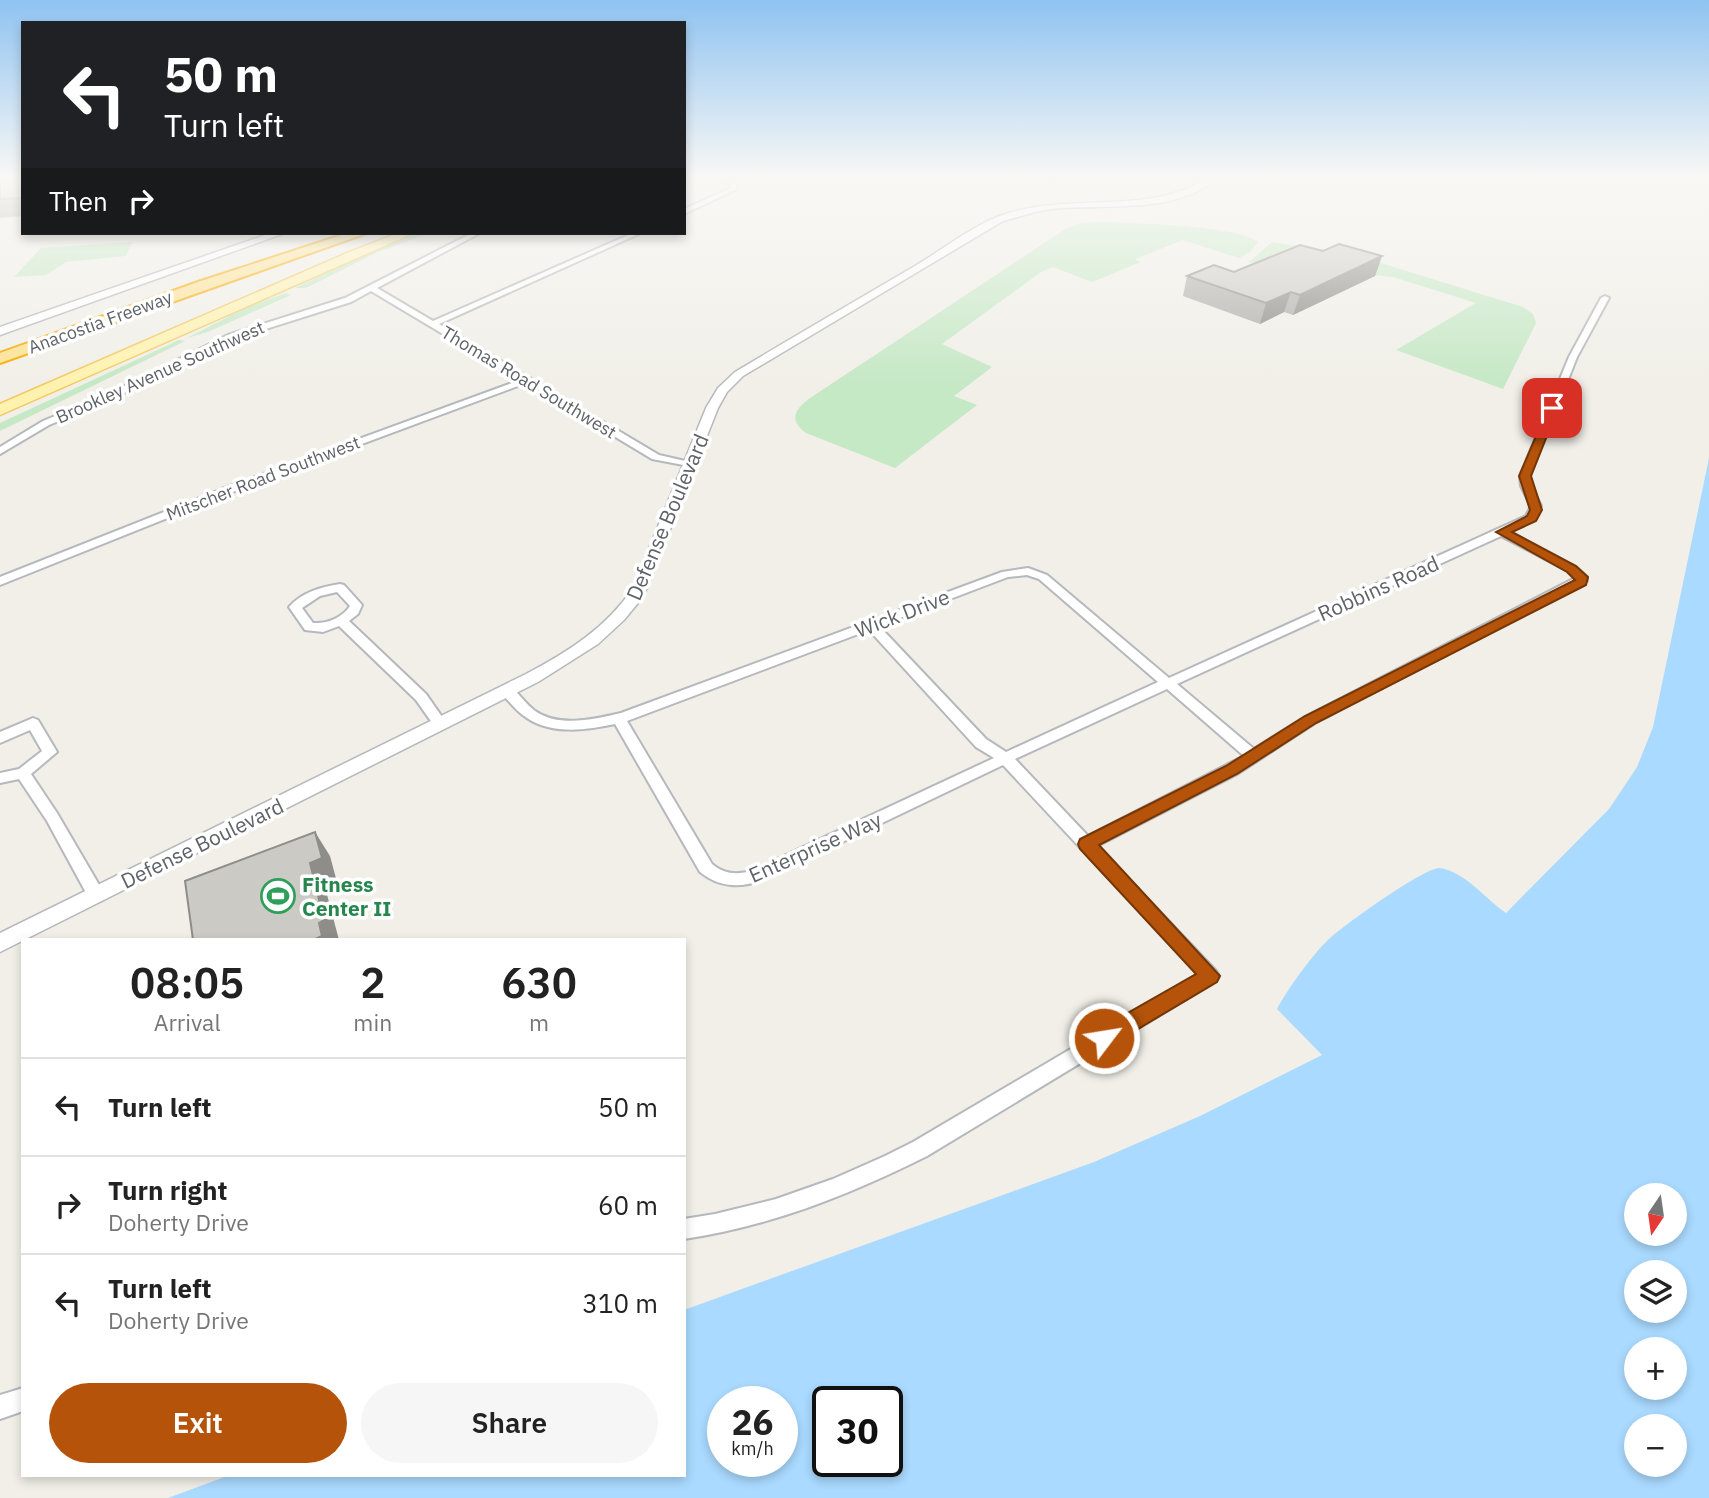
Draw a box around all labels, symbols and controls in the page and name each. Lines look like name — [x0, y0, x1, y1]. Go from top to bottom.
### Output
text: 50 m — [164, 42, 278, 105]
icon: left — [49, 49, 140, 140]
text: Turn left — [164, 104, 284, 146]
icon: right — [122, 182, 160, 220]
text: Then — [49, 184, 108, 218]
street label: Anacostia Freeway — [25, 285, 175, 359]
street label: Brookley Avenue Southwest — [52, 316, 268, 428]
street label: Thomas Road Southwest — [437, 321, 621, 443]
pin — [1522, 378, 1582, 438]
icon: arrive — [1533, 389, 1571, 427]
street label: Mitscher Road Southwest — [163, 430, 363, 526]
street label: Defense Boulevard — [619, 430, 715, 604]
street label: Robbins Road — [1313, 549, 1443, 627]
street label: Wick Drive — [851, 582, 953, 644]
street label: Defense Boulevard — [116, 791, 288, 895]
street label: Enterprise Way — [744, 805, 886, 889]
place label: Fitness Center II — [302, 870, 391, 922]
sports icon: Fitness Center II — [259, 877, 297, 915]
text: 08:05 — [130, 955, 244, 1010]
text: 2 — [360, 955, 385, 1010]
text: 630 — [501, 955, 577, 1010]
position arrow — [1067, 1001, 1141, 1075]
text: Arrival — [154, 1007, 221, 1037]
text: min — [353, 1007, 392, 1037]
text: m — [529, 1007, 549, 1037]
icon: left — [49, 1088, 87, 1126]
text: Turn left — [108, 1090, 211, 1124]
text: 50 m — [598, 1090, 658, 1124]
text: Turn right — [108, 1173, 227, 1207]
north arrow — [1624, 1183, 1687, 1246]
map controls — [1624, 1183, 1687, 1477]
icon: right — [49, 1186, 87, 1224]
text: 60 m — [598, 1188, 658, 1222]
text: Doherty Drive — [108, 1207, 249, 1237]
button: layers — [1624, 1260, 1687, 1323]
text: Turn left — [108, 1271, 211, 1305]
icon: left — [49, 1284, 87, 1322]
text: 310 m — [582, 1286, 658, 1320]
text: Doherty Drive — [108, 1305, 249, 1335]
button: + — [1624, 1337, 1687, 1400]
button: Exit — [49, 1383, 347, 1463]
button: Share — [361, 1383, 658, 1463]
speed limit sign: 30 — [812, 1386, 903, 1477]
text: 26 — [731, 1399, 774, 1445]
button: − — [1624, 1414, 1687, 1477]
text: km/h — [731, 1437, 774, 1460]

